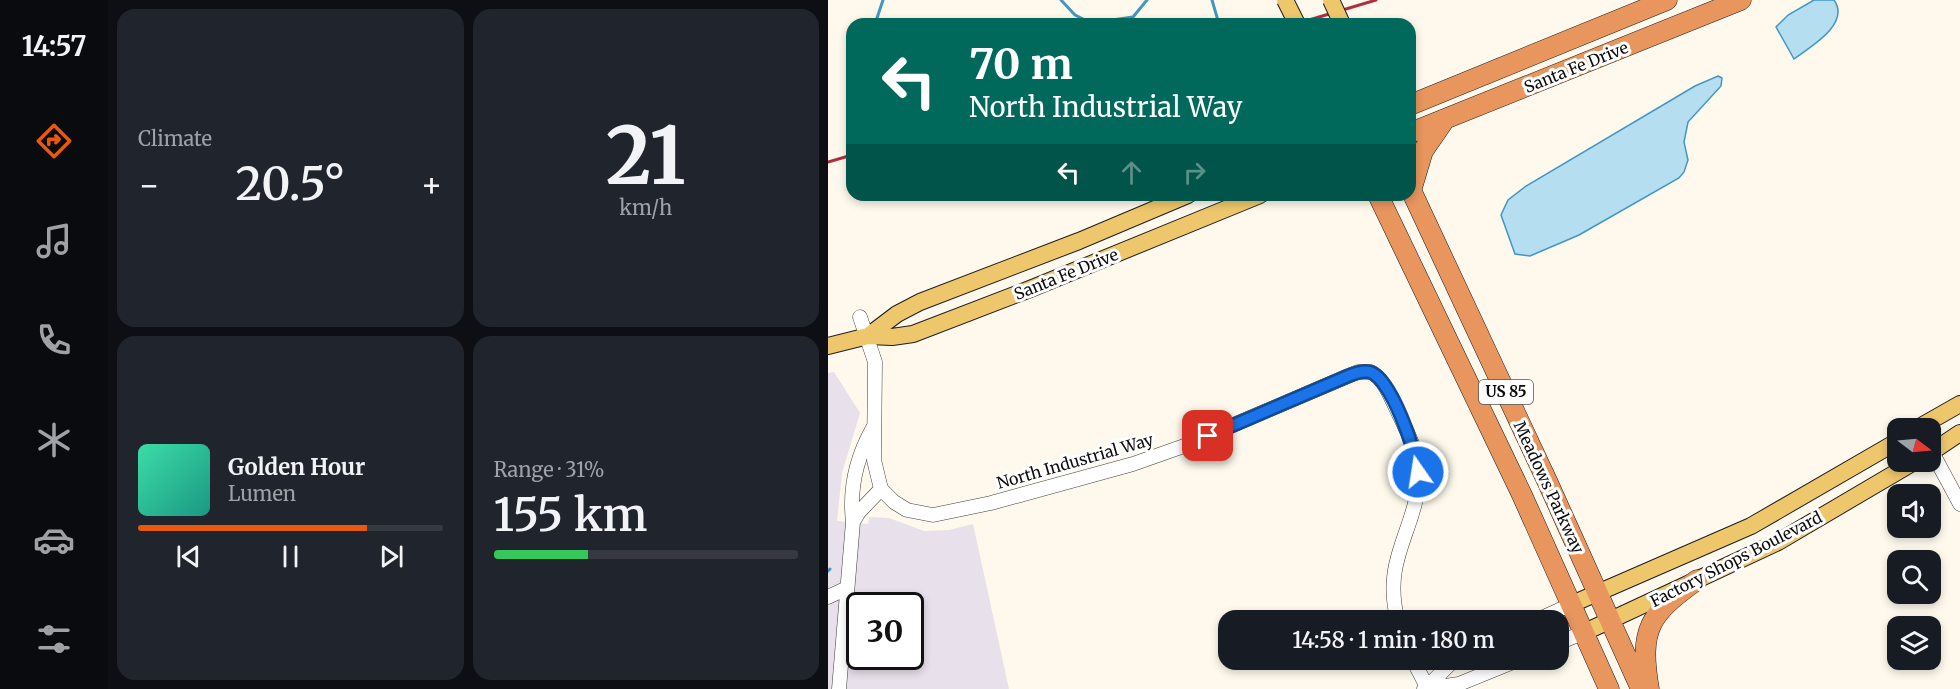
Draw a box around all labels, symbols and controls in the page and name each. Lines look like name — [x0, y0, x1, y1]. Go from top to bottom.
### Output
text: 14:57 — [22, 29, 86, 63]
street label: Santa Fe Drive — [1521, 37, 1631, 97]
text: 70 m — [969, 38, 1073, 90]
icon: left — [870, 42, 948, 120]
text: North Industrial Way — [969, 90, 1243, 124]
text: 21 — [606, 107, 686, 205]
icon: directions — [33, 120, 75, 162]
text: Climate — [138, 126, 212, 151]
text: 20.5° — [235, 156, 345, 212]
icon: left — [1052, 156, 1085, 189]
icon: ahead — [1115, 156, 1148, 189]
icon: right — [1178, 156, 1211, 189]
text: − — [138, 165, 160, 206]
text: + — [420, 165, 443, 206]
text: km/h — [619, 195, 672, 220]
icon: music — [33, 220, 75, 262]
street label: Santa Fe Drive — [1011, 244, 1121, 304]
icon: phone — [33, 319, 75, 361]
road number: US 85 — [1479, 380, 1533, 404]
pin — [1182, 410, 1233, 461]
street label: Meadows Parkway — [1510, 418, 1589, 557]
north arrow — [1887, 418, 1941, 472]
map controls — [1887, 418, 1941, 670]
icon: climate — [33, 419, 75, 461]
icon: arrive — [1191, 419, 1224, 452]
street label: North Industrial Way — [994, 429, 1156, 493]
position arrow — [1386, 440, 1450, 504]
text: Golden Hour — [228, 453, 365, 481]
text: Range · 31% — [494, 457, 604, 482]
text: Lumen — [228, 481, 296, 506]
button: sound — [1887, 484, 1941, 538]
text: 155 km — [494, 487, 647, 543]
street label: Factory Shops Boulevard — [1647, 507, 1826, 611]
icon: car — [33, 519, 75, 561]
icon: previous — [172, 540, 205, 573]
icon: pause — [274, 540, 307, 573]
icon: next — [375, 540, 408, 573]
button: search — [1887, 550, 1941, 604]
speed limit sign: 30 — [846, 592, 924, 670]
button: layers — [1887, 616, 1941, 670]
icon: filters — [33, 618, 75, 660]
text: 14:58 · 1 min · 180 m — [1292, 626, 1495, 654]

